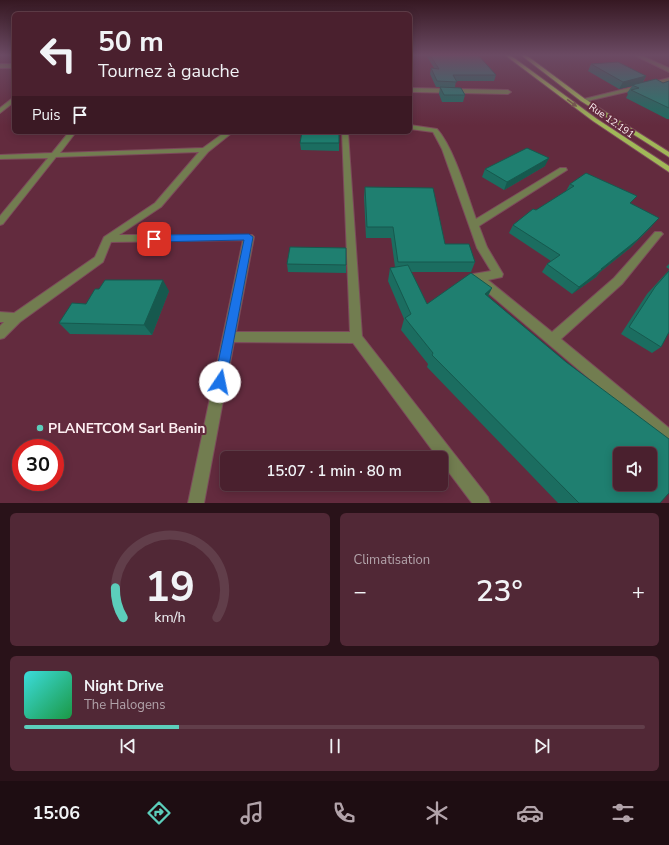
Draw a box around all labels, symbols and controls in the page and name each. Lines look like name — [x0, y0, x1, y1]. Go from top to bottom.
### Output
text: 50 m — [98, 23, 164, 61]
icon: left — [32, 28, 84, 80]
text: Tournez à gauche — [98, 59, 239, 83]
one-way arrow — [566, 99, 577, 107]
street label: Rue 12.191 — [586, 100, 637, 142]
icon: arrive — [69, 104, 91, 126]
text: Puis — [32, 105, 61, 125]
pin — [137, 222, 171, 256]
icon: arrive — [143, 228, 165, 250]
position arrow — [199, 361, 241, 403]
place label: PLANETCOM Sarl Benin — [48, 419, 206, 438]
marker: PLANETCOM Sarl Benin — [35, 423, 45, 433]
speed limit sign: 30 — [12, 439, 64, 491]
map controls — [613, 447, 657, 491]
button: sound — [613, 447, 657, 491]
text: 15:07 · 1 min · 80 m — [266, 461, 402, 481]
text: Climatisation — [354, 551, 430, 569]
text: 19 — [145, 558, 195, 615]
text: 23° — [476, 571, 523, 612]
text: − — [354, 577, 367, 607]
text: + — [632, 577, 645, 607]
text: km/h — [154, 607, 185, 626]
text: Night Drive — [84, 676, 164, 696]
text: The Halogens — [84, 696, 165, 714]
icon: previous — [117, 735, 139, 757]
icon: pause — [324, 735, 346, 757]
icon: next — [531, 735, 553, 757]
icon: directions — [145, 799, 173, 827]
icon: music — [238, 799, 266, 827]
icon: phone — [330, 799, 358, 827]
icon: climate — [423, 799, 451, 827]
icon: car — [516, 799, 544, 827]
icon: filters — [609, 799, 637, 827]
text: 15:06 — [32, 801, 80, 825]

